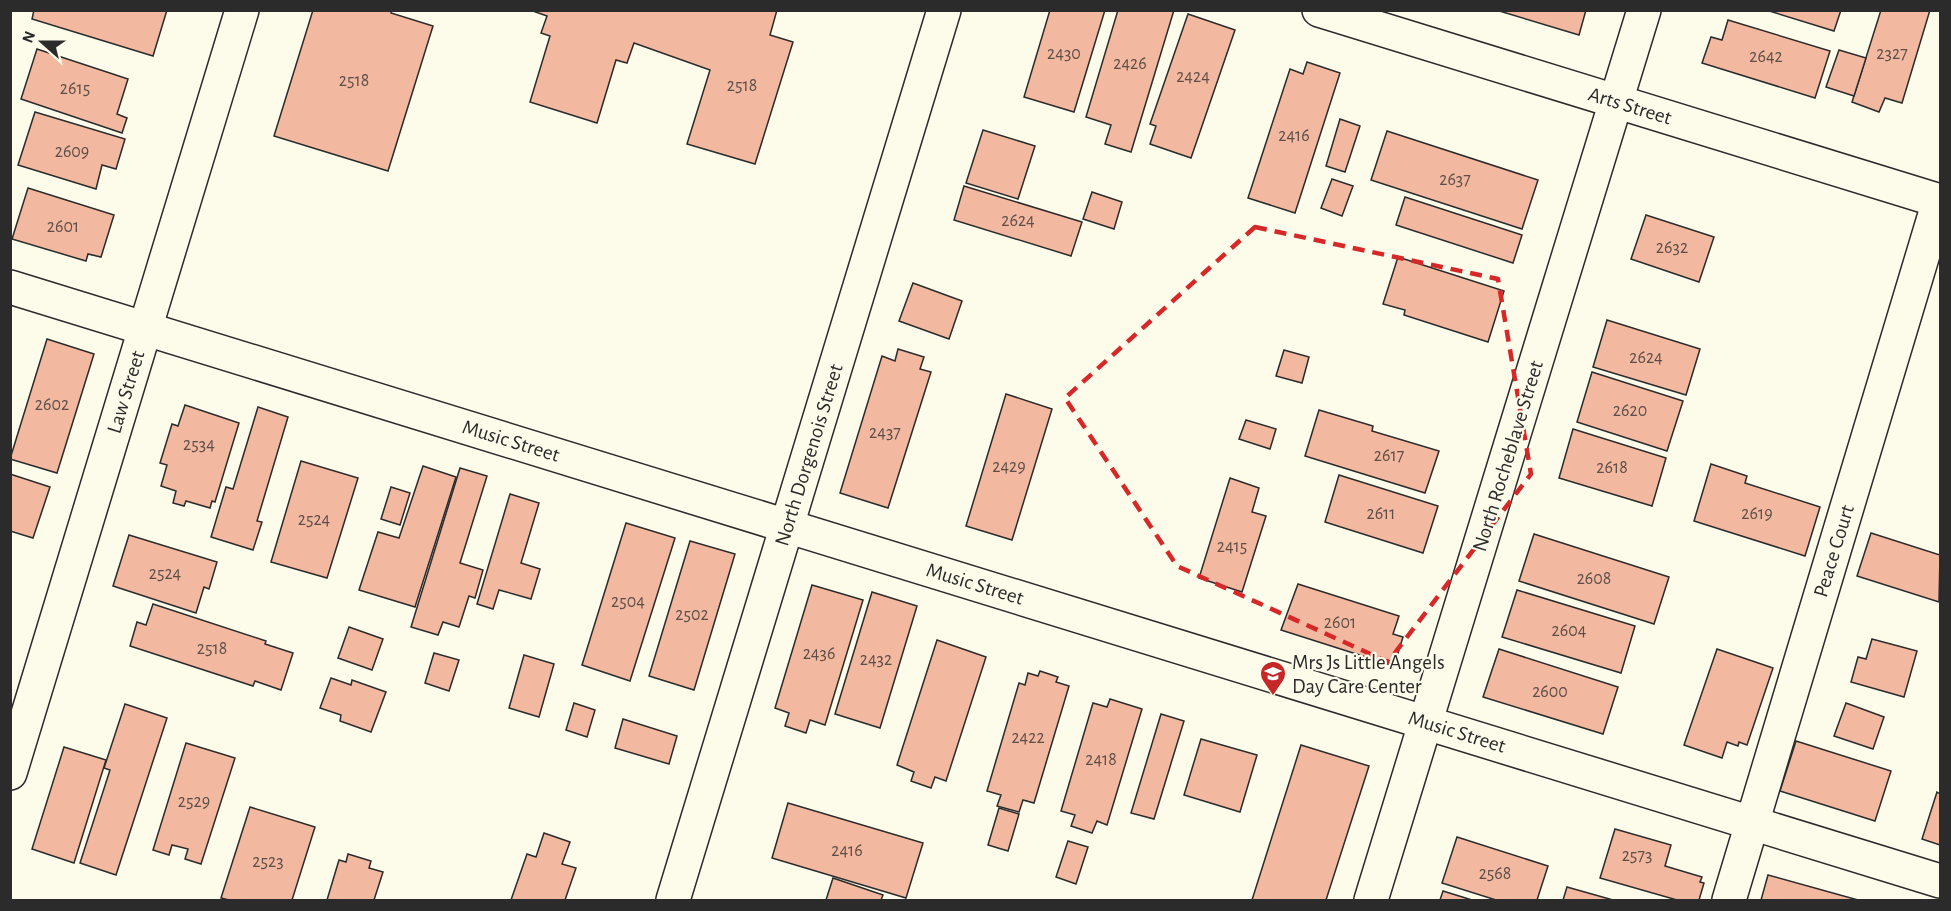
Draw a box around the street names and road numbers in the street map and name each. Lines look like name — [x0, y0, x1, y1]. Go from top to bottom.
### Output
street label: Arts Street — [1586, 83, 1675, 129]
street label: Law Street — [104, 348, 149, 436]
street label: North Rocheblave Street — [1469, 358, 1547, 554]
street label: North Dorgenois Street — [771, 361, 847, 549]
street label: Music Street — [460, 416, 563, 466]
street label: Peace Court — [1810, 502, 1858, 600]
street label: Music Street — [924, 559, 1027, 609]
street label: Music Street — [1406, 707, 1509, 757]

